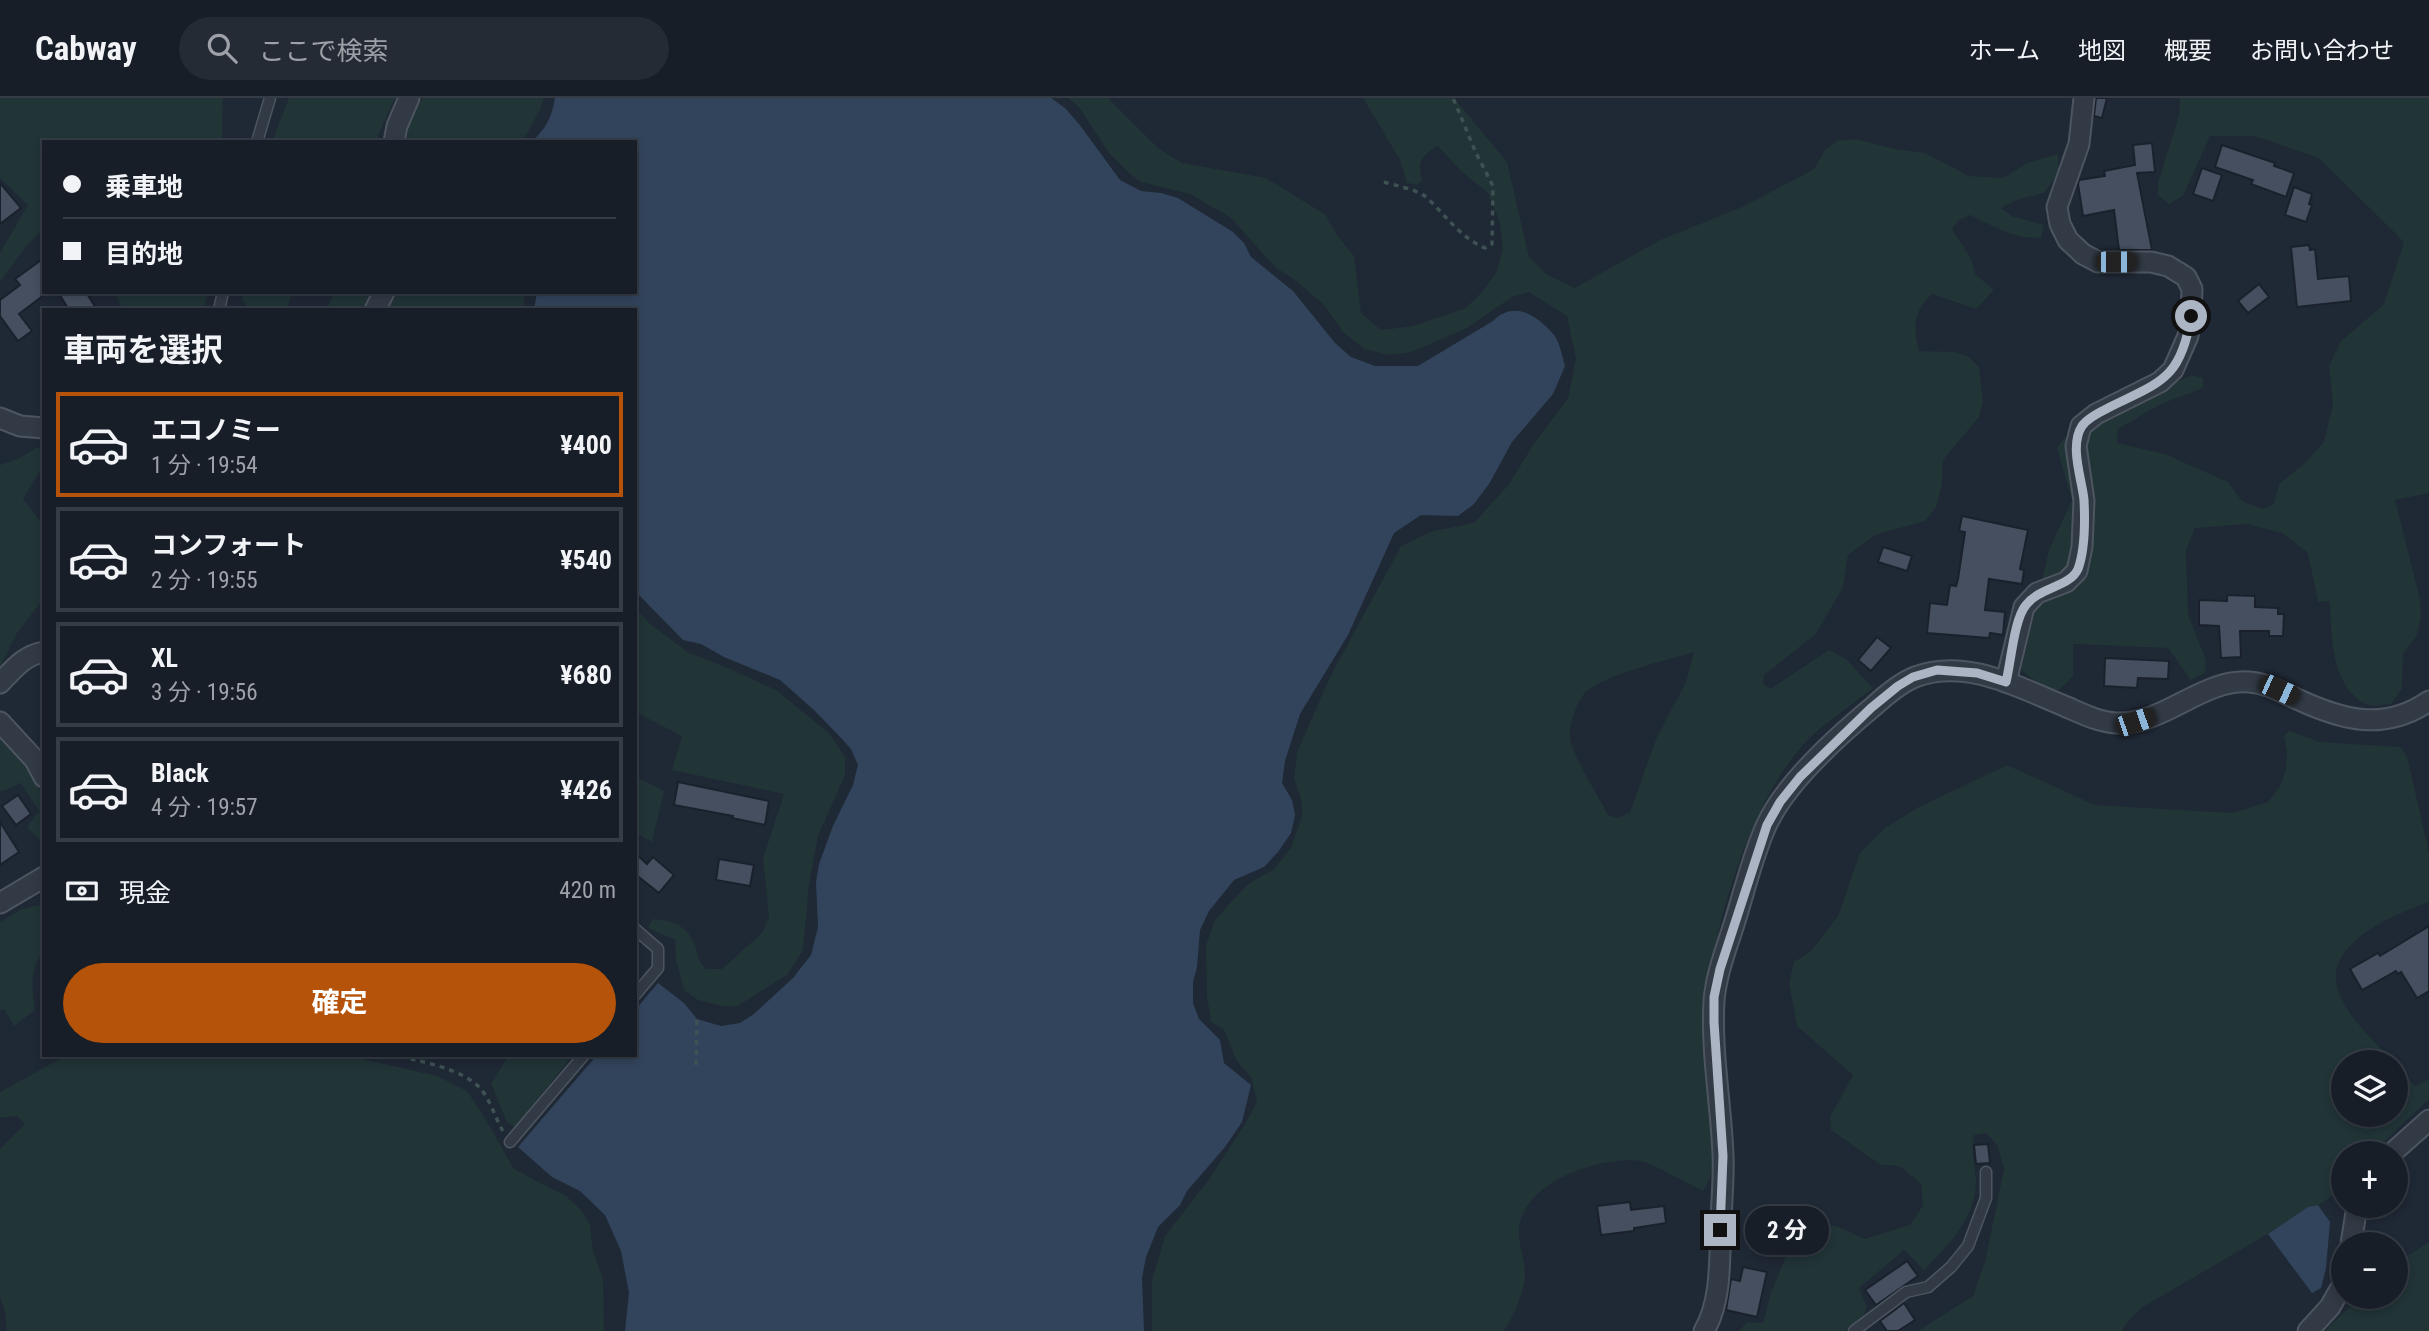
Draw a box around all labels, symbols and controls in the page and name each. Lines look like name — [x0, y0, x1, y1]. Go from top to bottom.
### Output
search box — [179, 17, 669, 80]
text: Cabway — [35, 29, 137, 68]
icon: search — [203, 29, 241, 67]
text: ここで検索 — [259, 36, 389, 66]
text: ホーム — [1969, 37, 2040, 65]
text: 地図 — [2078, 37, 2126, 65]
text: 概要 — [2164, 37, 2212, 65]
text: お問い合わせ — [2250, 37, 2394, 65]
text: 乗車地 — [105, 172, 183, 202]
text: 目的地 — [105, 239, 183, 269]
car — [2096, 252, 2138, 273]
route start — [2175, 300, 2207, 332]
text: 車両を選択 — [63, 331, 223, 369]
icon: car — [67, 413, 130, 476]
text: エコノミー — [151, 415, 281, 445]
text: ¥400 — [560, 430, 612, 460]
text: 1 分 · 19:54 — [151, 452, 258, 479]
icon: car — [67, 528, 130, 591]
text: コンフォート — [151, 530, 306, 560]
text: ¥540 — [560, 545, 612, 575]
text: 2 分 · 19:55 — [151, 567, 258, 594]
icon: car — [67, 643, 130, 706]
text: XL — [151, 643, 178, 673]
text: ¥680 — [560, 660, 612, 690]
car — [2256, 672, 2303, 708]
text: 3 分 · 19:56 — [151, 679, 258, 706]
car — [2112, 705, 2159, 739]
icon: car — [67, 758, 130, 821]
text: Black — [151, 758, 209, 788]
text: ¥426 — [560, 775, 612, 805]
text: 4 分 · 19:57 — [151, 794, 258, 821]
icon: cash — [63, 872, 101, 910]
text: 420 m — [559, 877, 616, 904]
text: 現金 — [119, 878, 171, 908]
button: 確定 — [63, 963, 616, 1043]
map controls — [2331, 1050, 2408, 1309]
button: layers — [2331, 1050, 2408, 1127]
button: + — [2331, 1141, 2408, 1218]
callout: 2 分 — [1744, 1206, 1828, 1254]
route end — [1704, 1214, 1736, 1246]
text: 2 分 — [1767, 1217, 1807, 1244]
button: − — [2331, 1232, 2408, 1309]

